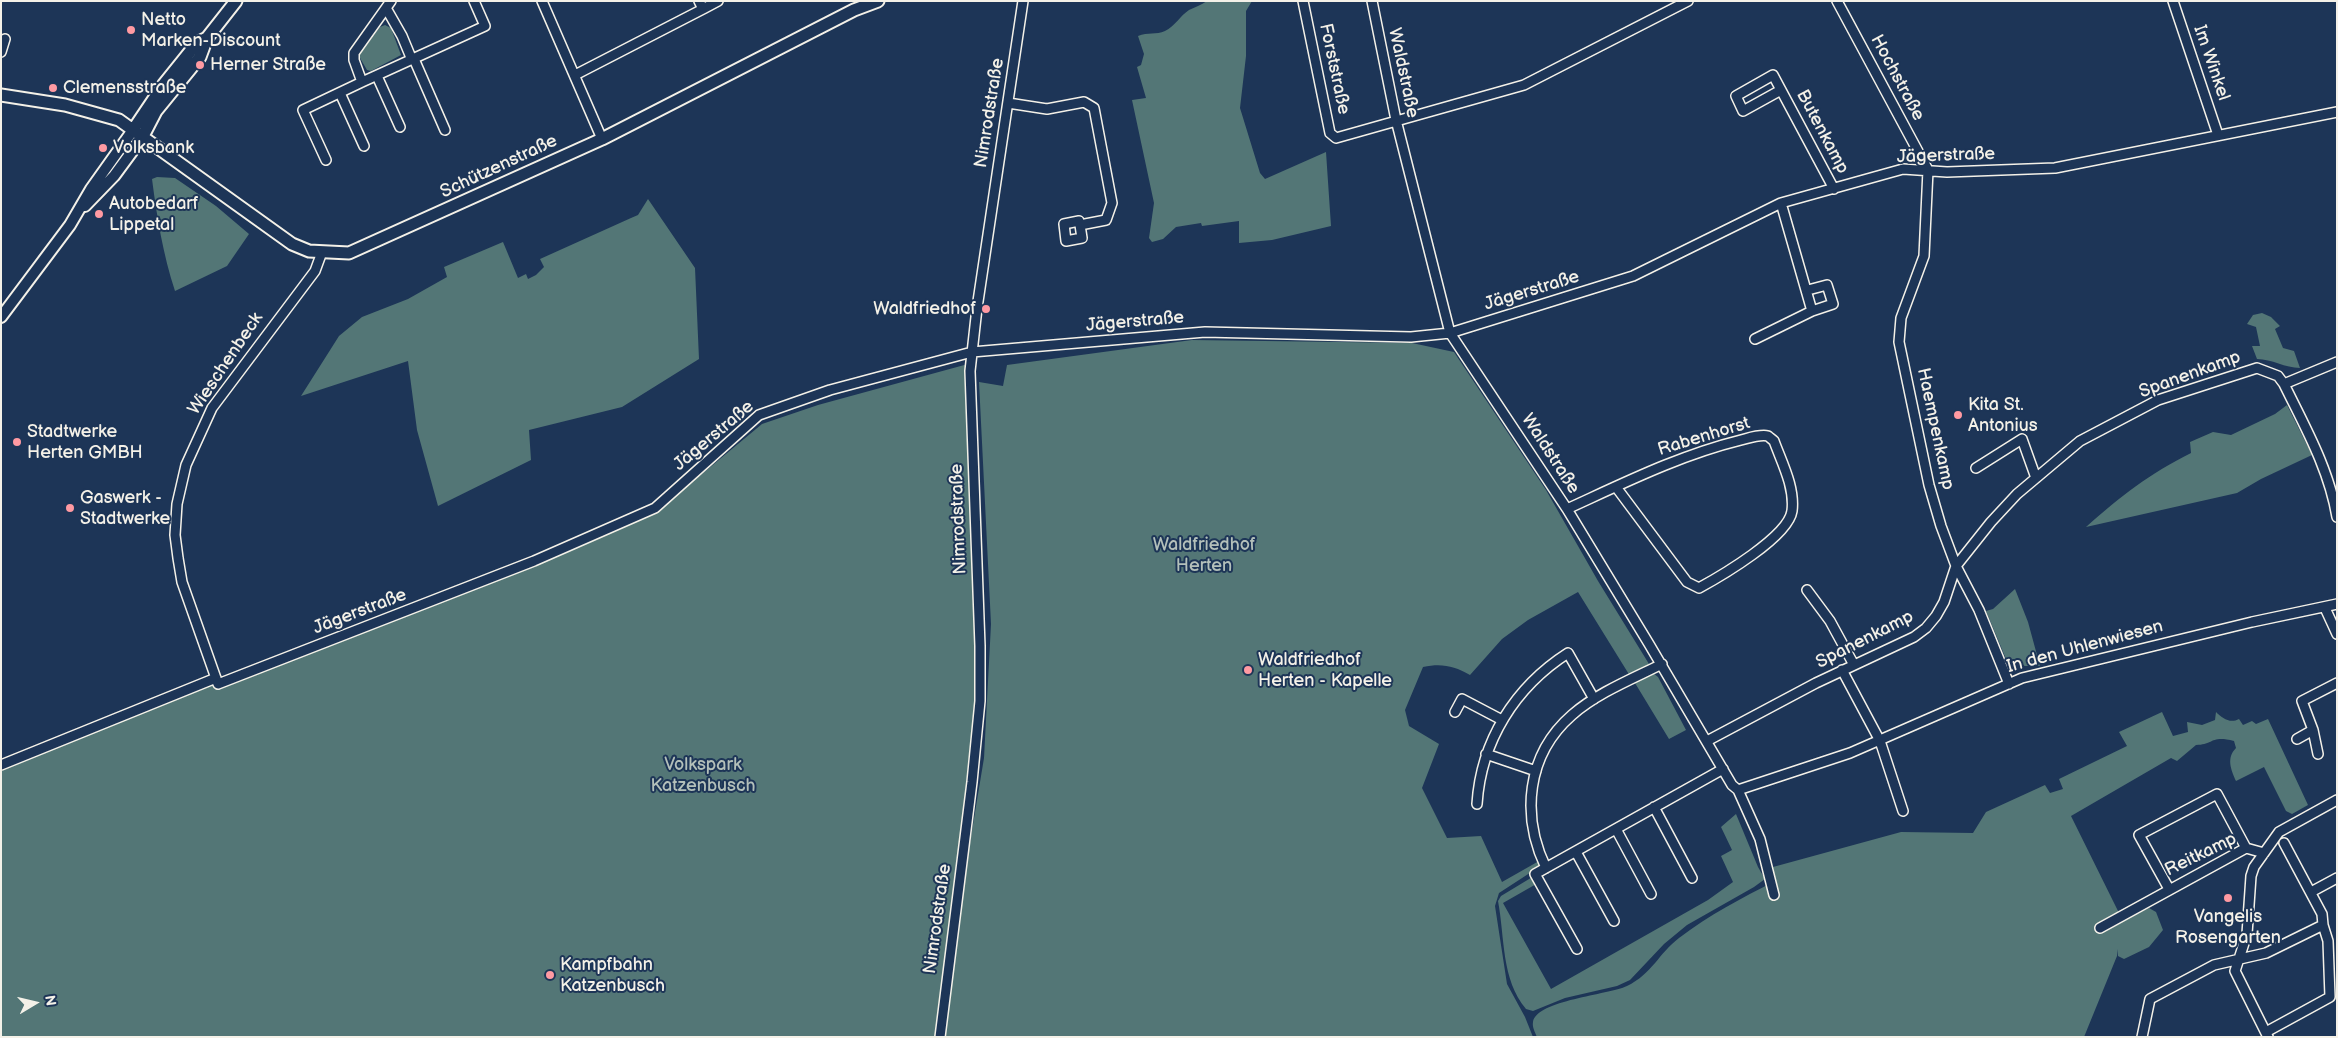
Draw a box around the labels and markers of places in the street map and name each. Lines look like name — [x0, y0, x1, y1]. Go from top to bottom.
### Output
place label: Netto Marken-Discount — [141, 9, 281, 52]
marker: Netto Marken-Discount — [125, 24, 137, 36]
place label: Herner Straße — [210, 54, 326, 76]
marker: Herner Straße — [194, 59, 206, 71]
place label: Clemensstraße — [63, 77, 186, 99]
marker: Clemensstraße — [47, 82, 59, 94]
place label: Volksbank — [113, 137, 194, 159]
marker: Volksbank — [97, 142, 109, 154]
place label: Autobedarf Lippetal — [109, 193, 198, 235]
marker: Autobedarf Lippetal — [93, 208, 105, 220]
place label: Waldfriedhof — [873, 298, 976, 320]
marker: Waldfriedhof — [980, 303, 992, 315]
place label: Kita St. Antonius — [1968, 394, 2038, 436]
marker: Kita St. Antonius — [1952, 409, 1964, 421]
place label: Stadtwerke Herten GMBH — [27, 421, 143, 464]
marker: Stadtwerke Herten GMBH — [11, 436, 23, 448]
place label: Gaswerk - Stadtwerke — [80, 487, 170, 530]
marker: Gaswerk - Stadtwerke — [64, 502, 76, 514]
place label: Waldfriedhof Herten - Kapelle — [1258, 649, 1392, 692]
marker: Waldfriedhof Herten - Kapelle — [1242, 664, 1254, 676]
marker: Vangelis Rosengarten — [2222, 892, 2234, 904]
place label: Vangelis Rosengarten — [2175, 906, 2281, 949]
place label: Kampfbahn Katzenbusch — [560, 954, 665, 996]
marker: Kampfbahn Katzenbusch — [544, 969, 556, 981]

